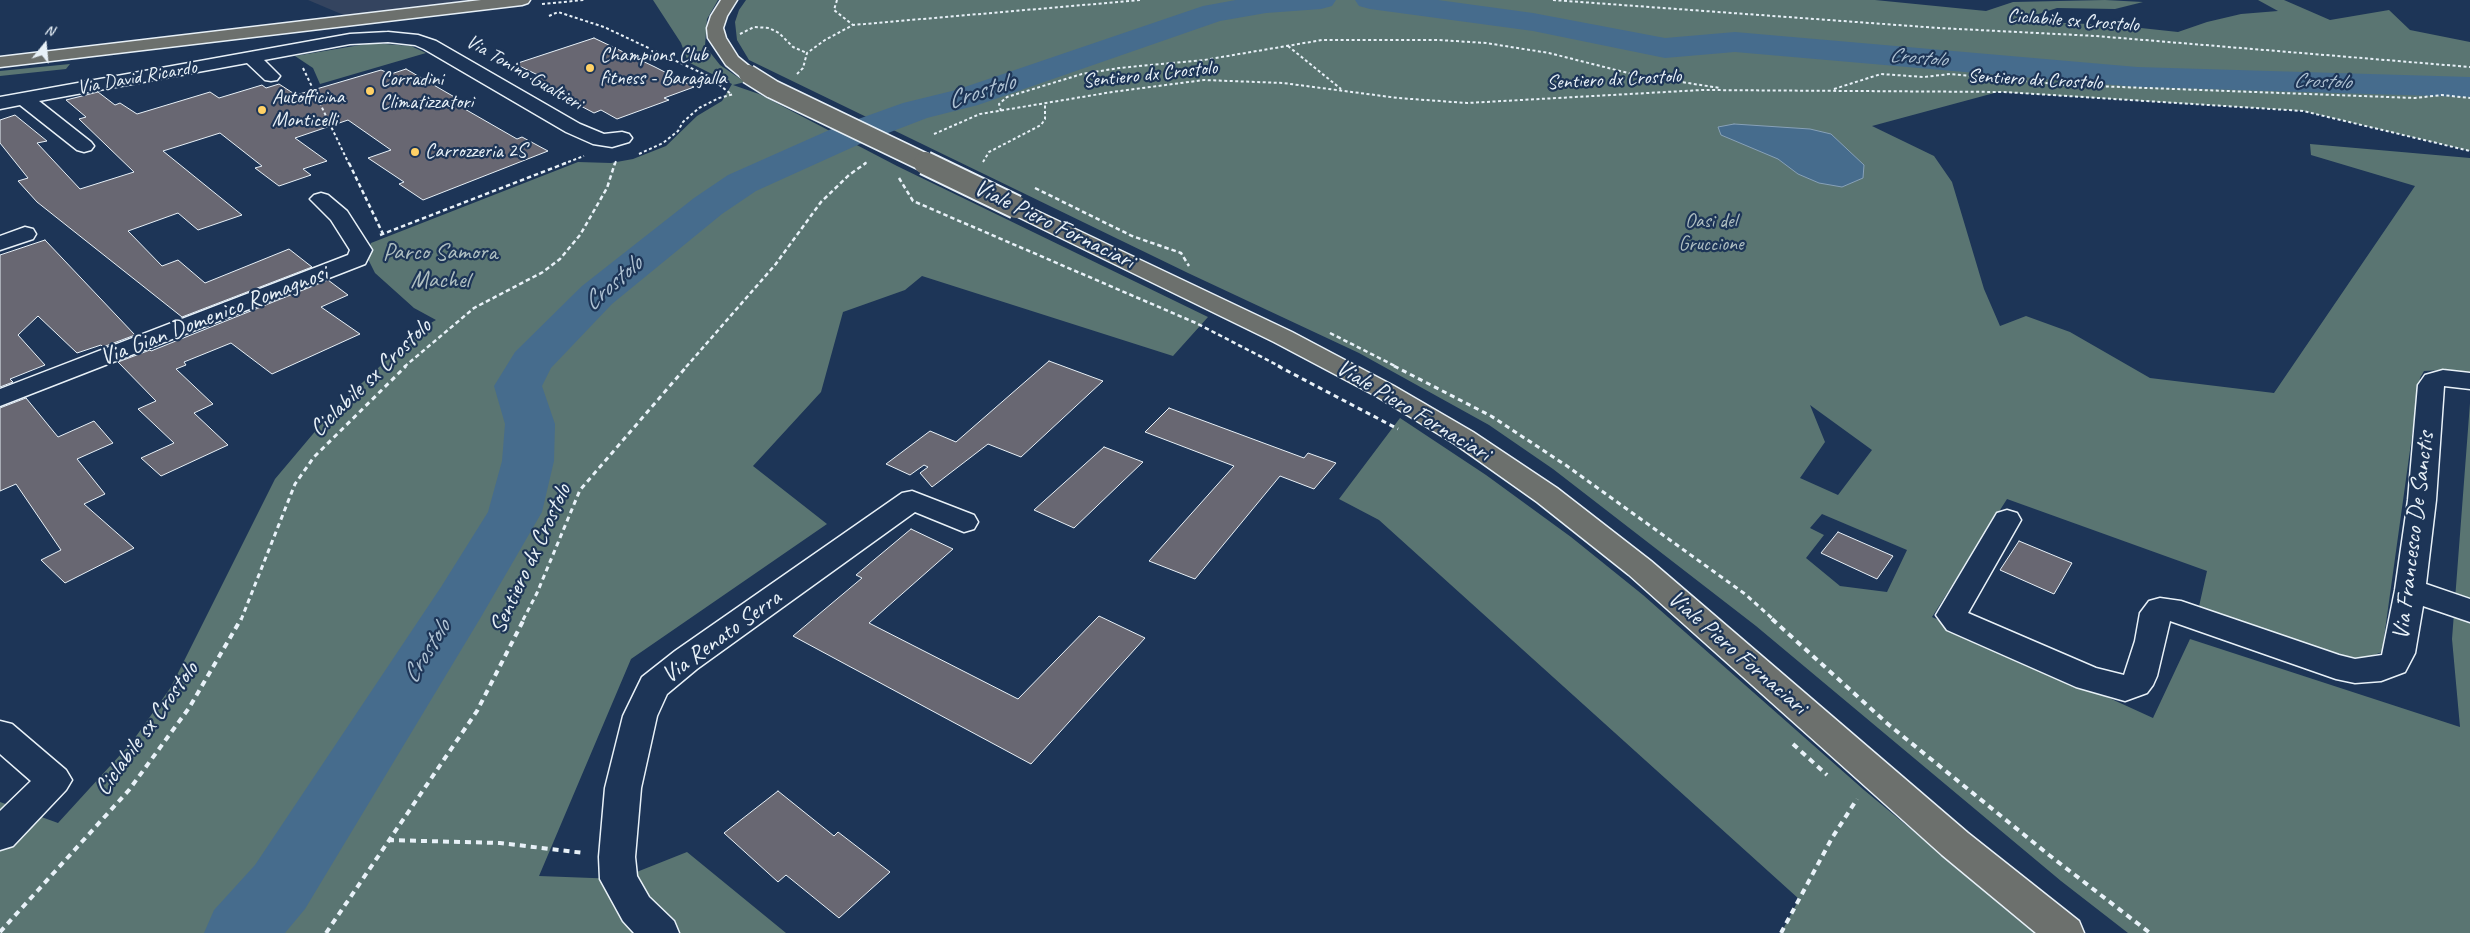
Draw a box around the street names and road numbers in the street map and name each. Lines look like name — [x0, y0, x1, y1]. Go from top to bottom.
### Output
street label: Ciclabile sx Crostolo — [2006, 4, 2140, 38]
street label: Via Tonino Gualtieri — [461, 30, 587, 116]
street label: Via David Ricardo — [75, 56, 199, 100]
street label: Sentiero dx Crostolo — [1082, 56, 1218, 94]
street label: Sentiero dx Crostolo — [1546, 64, 1682, 96]
street label: Sentiero dx Crostolo — [1967, 64, 2103, 96]
street label: Viale Piero Fornaciari — [969, 174, 1139, 276]
street label: Via Gian Domenico Romagnosi — [96, 259, 332, 373]
street label: Ciclabile sx Crostolo — [304, 313, 438, 443]
street label: Viale Piero Fornaciari — [1331, 354, 1495, 468]
street label: Via Francesco De Sanctis — [2387, 430, 2441, 642]
street label: Sentiero dx Crostolo — [484, 480, 578, 638]
street label: Via Renato Serra — [657, 584, 787, 690]
street label: Viale Piero Fornaciari — [1661, 585, 1813, 721]
street label: Ciclabile sx Crostolo — [89, 656, 205, 802]

